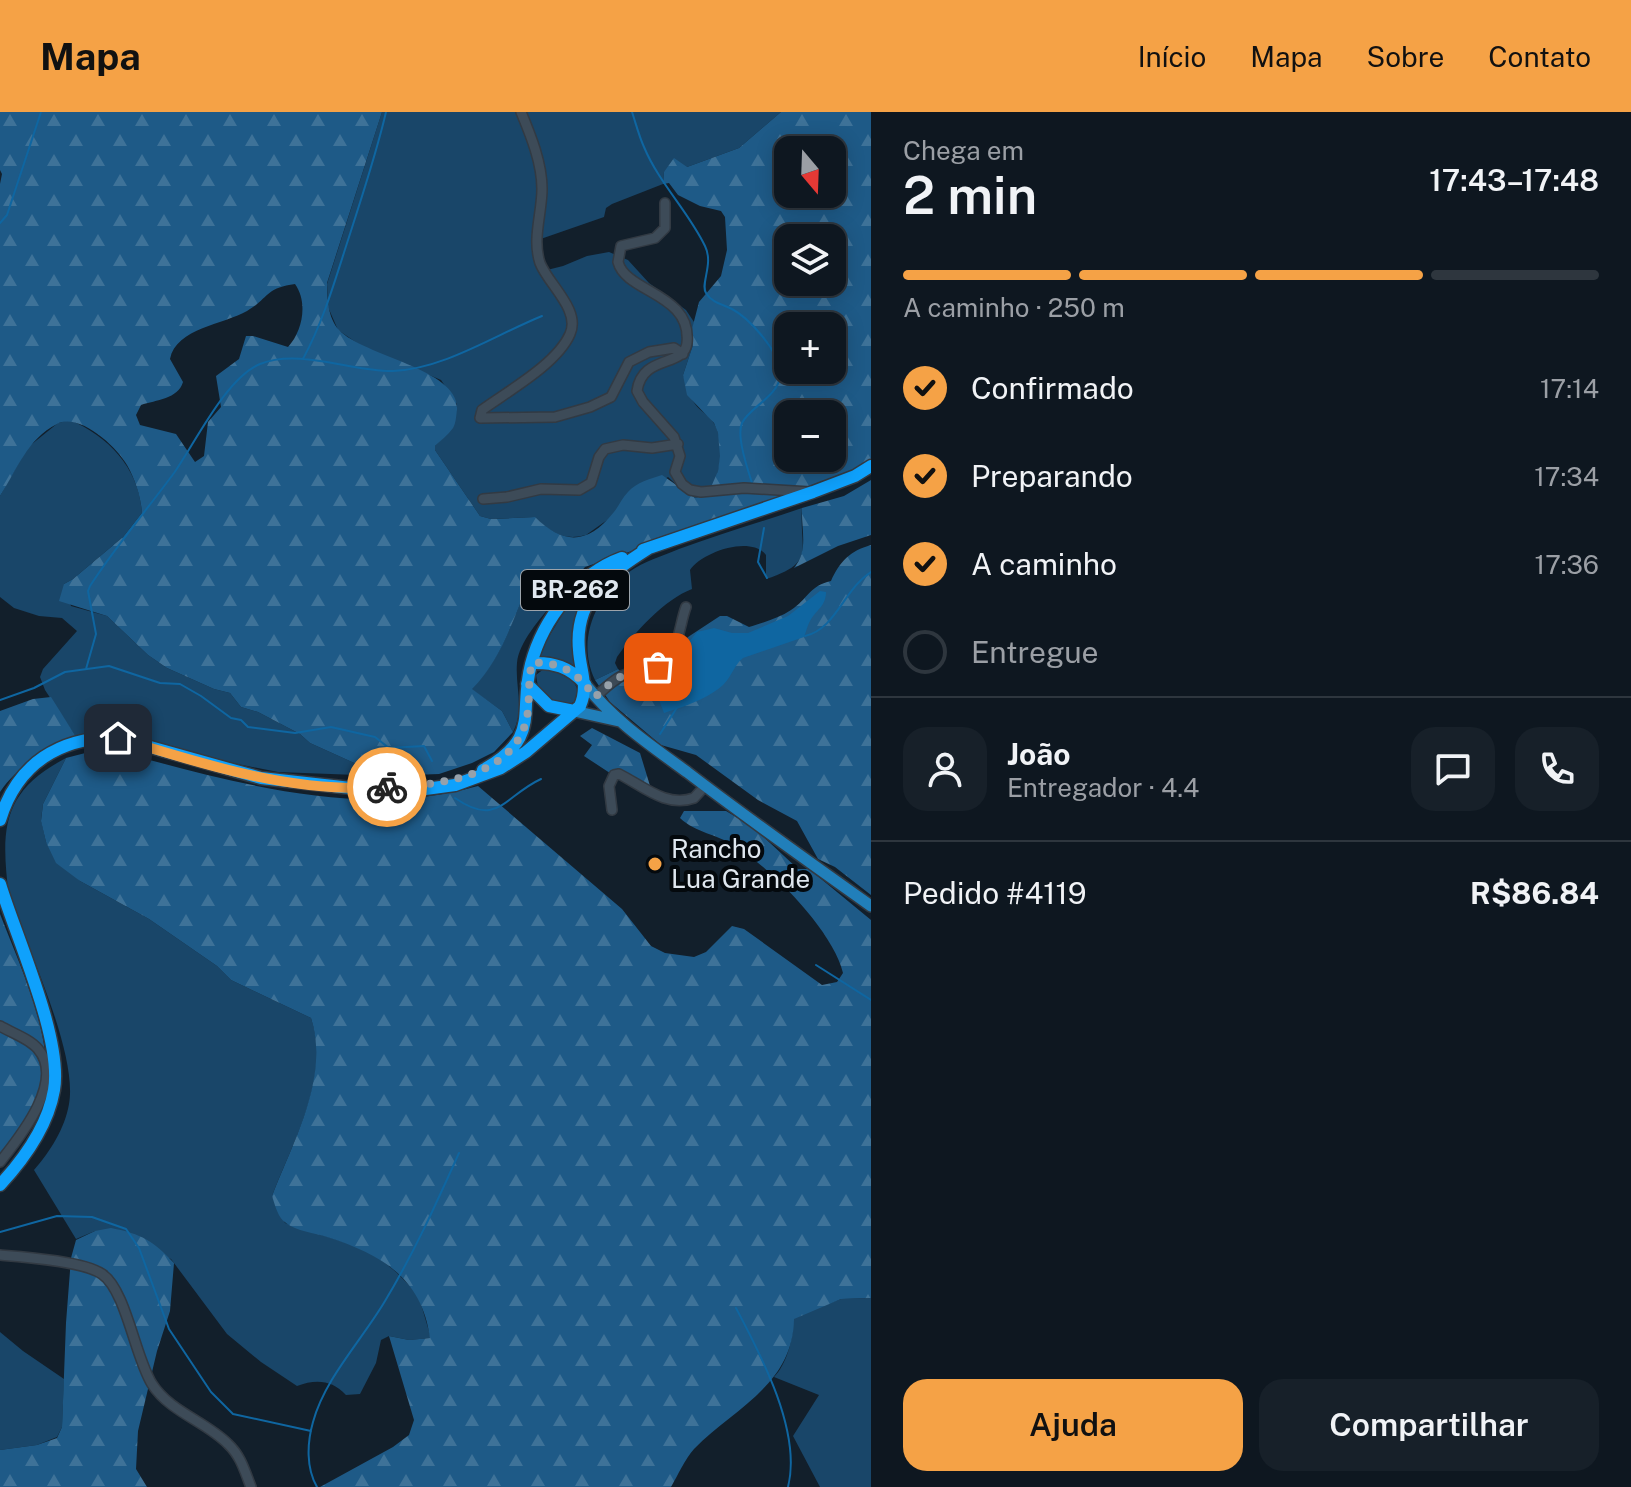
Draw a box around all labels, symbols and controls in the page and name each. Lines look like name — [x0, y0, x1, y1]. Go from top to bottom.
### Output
text: Mapa — [40, 34, 141, 79]
text: Início — [1138, 40, 1206, 73]
text: Mapa — [1250, 40, 1322, 73]
text: Sobre — [1366, 40, 1444, 73]
text: Contato — [1488, 40, 1591, 73]
text: Chega em — [903, 135, 1024, 166]
north arrow — [774, 136, 846, 208]
map controls — [774, 136, 846, 472]
text: 17:43–17:48 — [1429, 162, 1599, 198]
text: 2 min — [903, 165, 1037, 226]
button: layers — [774, 224, 846, 296]
text: A caminho · 250 m — [903, 292, 1125, 323]
button: + — [774, 312, 846, 384]
icon: check — [903, 366, 947, 410]
text: Confirmado — [971, 370, 1134, 406]
text: 17:14 — [1540, 373, 1599, 404]
button: − — [774, 400, 846, 472]
icon: check — [903, 454, 947, 498]
text: Preparando — [971, 458, 1133, 494]
text: 17:34 — [1534, 461, 1599, 492]
icon: check — [903, 542, 947, 586]
text: A caminho — [971, 546, 1117, 582]
text: 17:36 — [1535, 549, 1599, 580]
road number: BR-262 — [521, 570, 629, 610]
pin — [624, 633, 692, 701]
text: Entregue — [971, 634, 1099, 670]
icon: bag — [636, 645, 680, 689]
pin — [84, 704, 152, 772]
icon: home — [96, 716, 140, 760]
button: person — [903, 727, 987, 811]
button: chat — [1411, 727, 1495, 811]
button: phone — [1515, 727, 1599, 811]
text: João — [1007, 736, 1071, 772]
courier — [347, 747, 427, 827]
icon: bike — [365, 765, 409, 809]
text: Entregador · 4.4 — [1007, 772, 1199, 803]
place label: Rancho Lua Grande — [671, 833, 810, 894]
marker: Rancho Lua Grande — [646, 855, 664, 873]
text: Pedido #4119 — [903, 875, 1086, 911]
text: R$86.84 — [1470, 875, 1599, 911]
button: Ajuda — [903, 1379, 1243, 1471]
button: Compartilhar — [1259, 1379, 1599, 1471]

